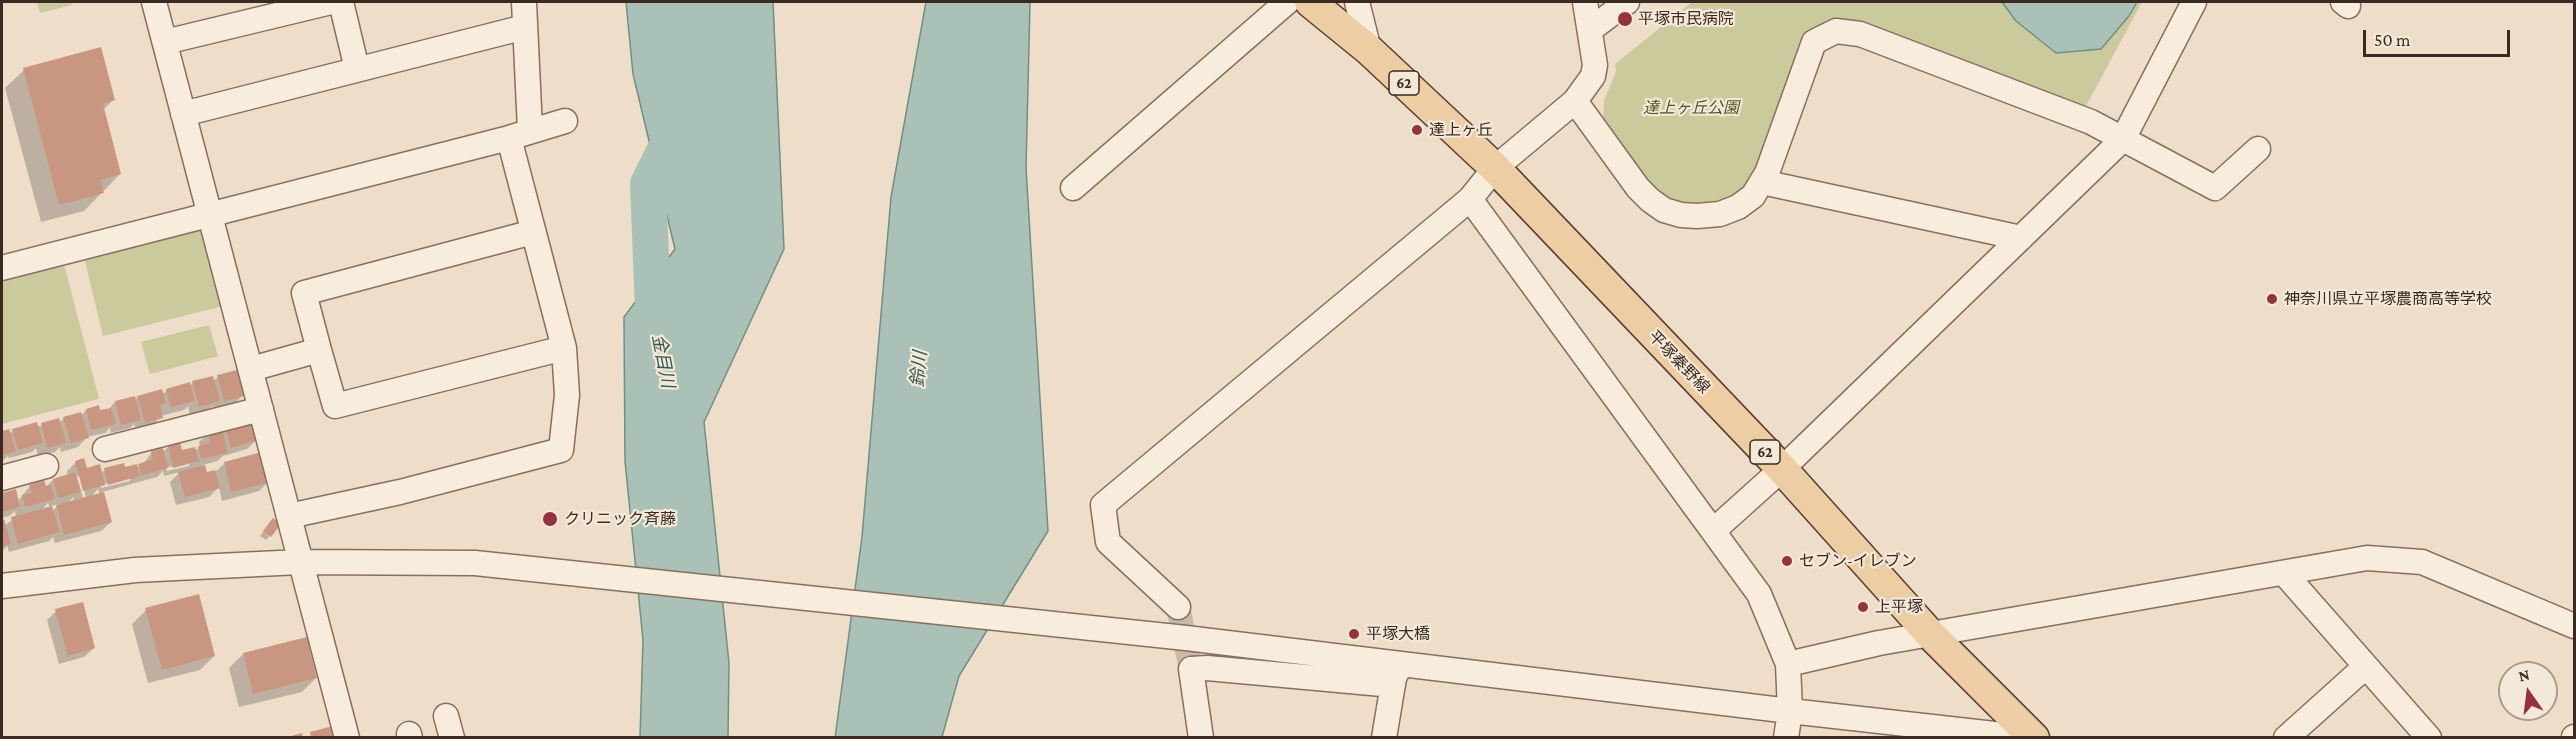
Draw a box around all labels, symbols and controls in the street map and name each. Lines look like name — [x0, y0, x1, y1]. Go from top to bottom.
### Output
place label: 平塚市民病院 — [1638, 9, 1734, 29]
marker: 平塚市民病院 — [1616, 10, 1634, 28]
scale bar — [2366, 18, 2513, 56]
text: 50 m — [2374, 30, 2411, 50]
road number: 62 — [1389, 71, 1419, 95]
park label: 達上ヶ丘公園 — [1643, 98, 1739, 118]
place label: 達上ヶ丘 — [1429, 120, 1493, 140]
marker: 達上ヶ丘 — [1410, 123, 1424, 137]
place label: 神奈川県立平塚農商高等学校 — [2284, 289, 2492, 309]
marker: 神奈川県立平塚農商高等学校 — [2265, 292, 2279, 306]
street label: 平塚秦野線 — [1644, 327, 1714, 397]
water label: 金目川 — [647, 332, 679, 390]
water label: 鈴川 — [907, 350, 931, 388]
road number: 62 — [1750, 440, 1780, 464]
place label: クリニック斉藤 — [564, 509, 676, 529]
marker: クリニック斉藤 — [541, 510, 559, 528]
place label: セブン-イレブン — [1799, 551, 1917, 571]
marker: セブン-イレブン — [1780, 554, 1794, 568]
place label: 上平塚 — [1875, 597, 1923, 617]
marker: 上平塚 — [1856, 600, 1870, 614]
place label: 平塚大橋 — [1366, 624, 1430, 644]
marker: 平塚大橋 — [1347, 627, 1361, 641]
north arrow — [2498, 661, 2558, 721]
text: N — [2517, 665, 2531, 685]

